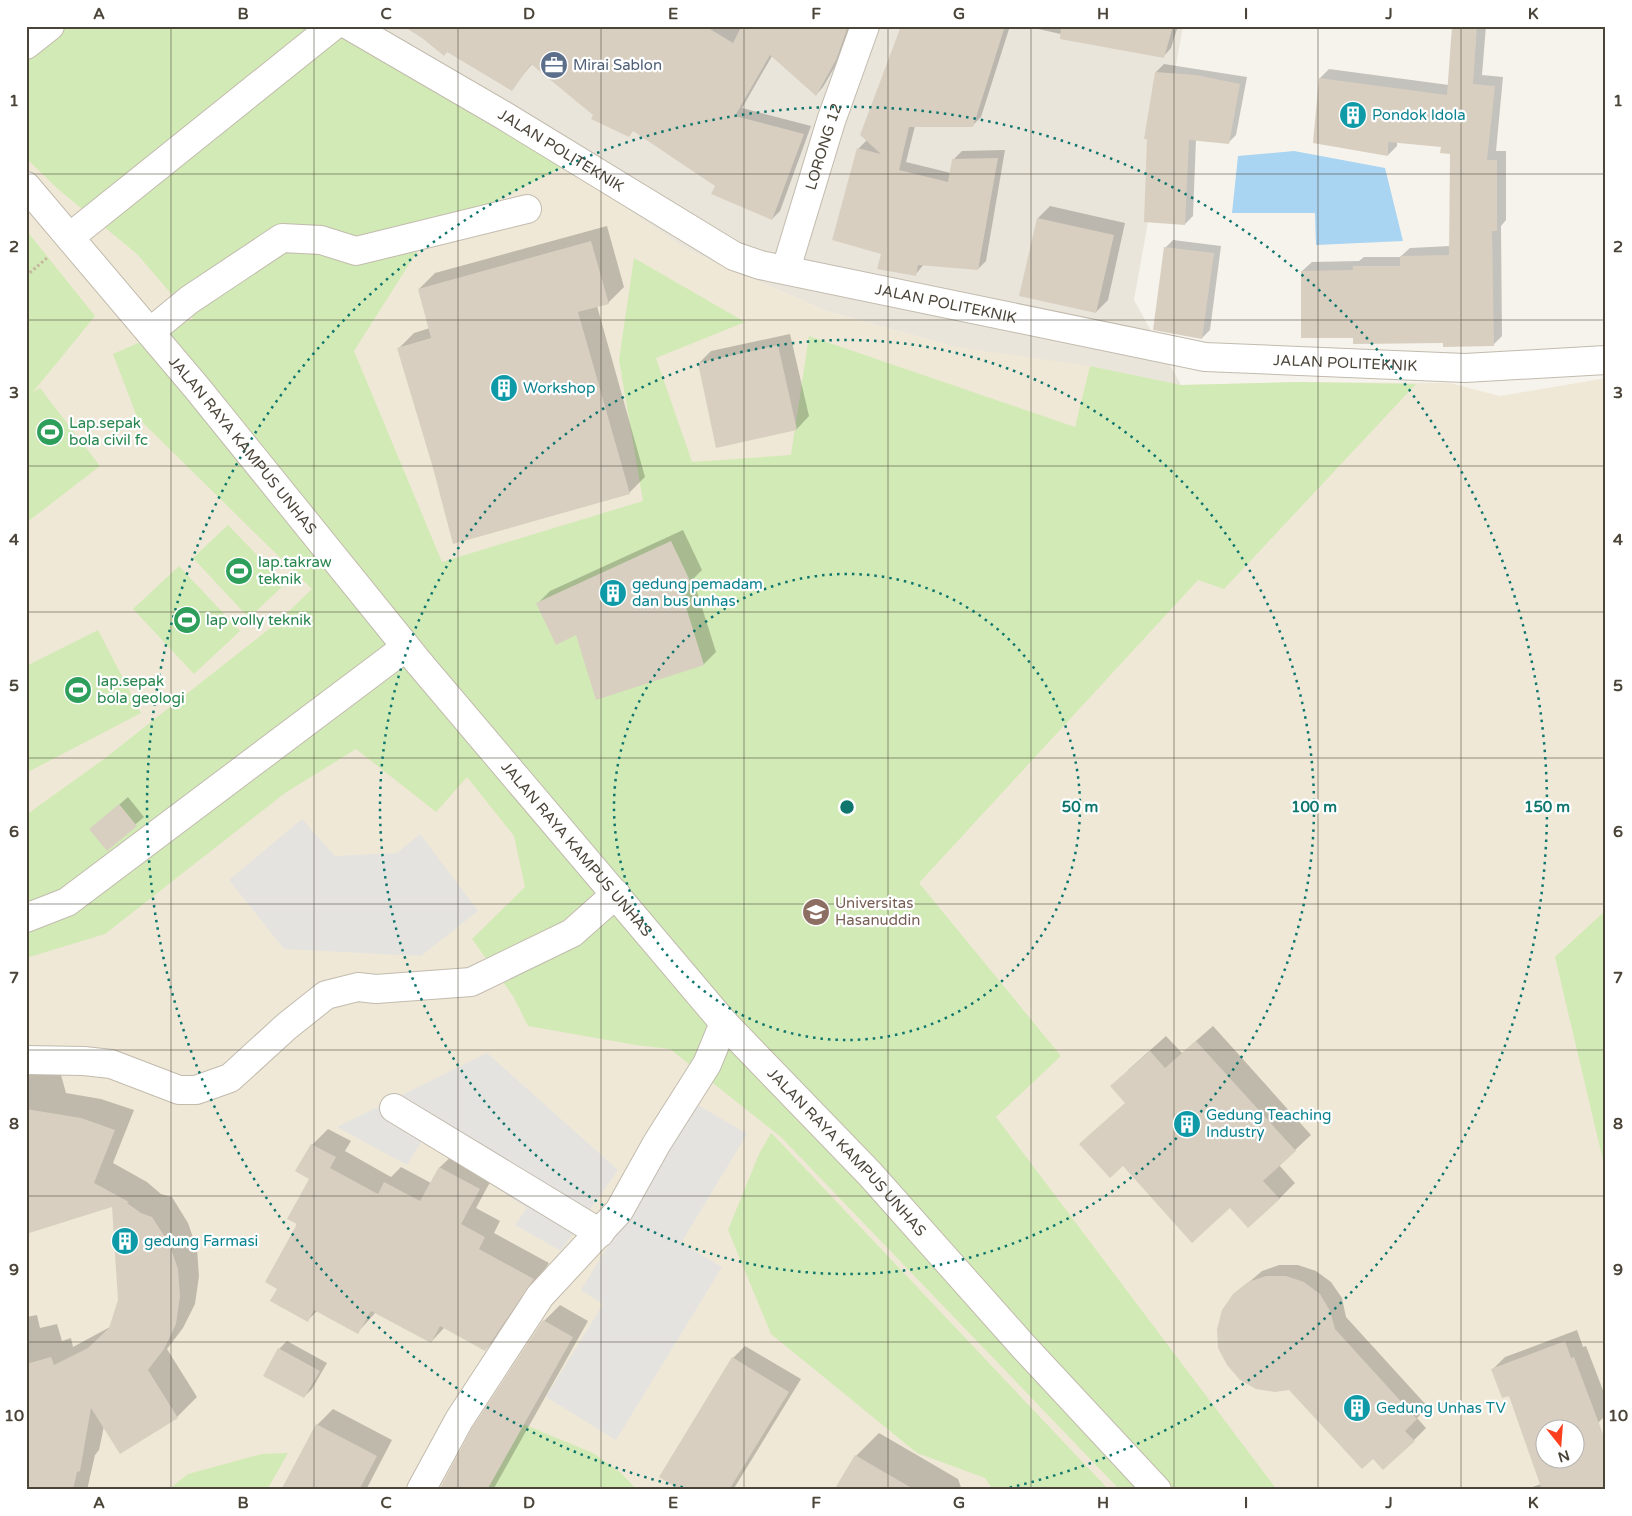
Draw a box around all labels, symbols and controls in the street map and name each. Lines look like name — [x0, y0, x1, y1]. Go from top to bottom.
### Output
text: A — [93, 4, 105, 24]
text: B — [237, 4, 249, 24]
text: C — [380, 4, 392, 24]
text: D — [523, 4, 535, 24]
text: E — [668, 4, 678, 24]
text: F — [811, 4, 821, 24]
text: G — [953, 4, 965, 24]
text: H — [1097, 4, 1109, 24]
text: I — [1244, 4, 1248, 24]
text: J — [1384, 4, 1393, 24]
text: K — [1528, 4, 1539, 24]
office icon: Mirai Sablon — [539, 50, 569, 80]
place label: Mirai Sablon — [573, 56, 662, 74]
text: 1 — [9, 91, 19, 111]
text: 1 — [1613, 91, 1623, 111]
building icon: Pondok Idola — [1338, 100, 1368, 130]
street label: LORONG 12 — [802, 101, 846, 192]
street label: JALAN POLITEKNIK — [495, 105, 627, 196]
place label: Pondok Idola — [1372, 106, 1466, 124]
text: 2 — [9, 237, 19, 257]
text: 2 — [1613, 237, 1623, 257]
street label: JALAN POLITEKNIK — [874, 280, 1018, 327]
street label: JALAN POLITEKNIK — [1273, 351, 1418, 375]
street label: JALAN RAYA KAMPUS UNHAS — [165, 353, 320, 538]
building icon: Workshop — [489, 373, 519, 403]
place label: Workshop — [523, 379, 595, 397]
text: 3 — [9, 383, 19, 403]
text: 3 — [1613, 383, 1623, 403]
place label: Lap.sepak bola civil fc — [69, 414, 148, 449]
sports icon: Lap.sepak bola civil fc — [35, 417, 65, 447]
text: 4 — [9, 530, 19, 550]
text: 4 — [1613, 530, 1623, 550]
place label: lap.takraw teknik — [258, 553, 332, 588]
sports icon: lap.takraw teknik — [224, 556, 254, 586]
place label: gedung pemadam dan bus unhas — [632, 575, 763, 610]
building icon: gedung pemadam dan bus unhas — [598, 578, 628, 608]
sports icon: lap volly teknik — [172, 605, 202, 635]
place label: lap volly teknik — [206, 611, 311, 629]
place label: lap.sepak bola geologi — [97, 672, 185, 707]
sports icon: lap.sepak bola geologi — [63, 675, 93, 705]
text: 5 — [9, 676, 19, 696]
text: 5 — [1613, 676, 1623, 696]
street label: JALAN RAYA KAMPUS UNHAS — [498, 758, 656, 940]
centre of rings — [838, 798, 856, 816]
text: 50 m — [1062, 798, 1098, 816]
text: 100 m — [1291, 798, 1337, 816]
text: 150 m — [1524, 798, 1570, 816]
text: 6 — [9, 822, 19, 842]
text: 6 — [1613, 822, 1623, 842]
place label: Universitas Hasanuddin — [835, 894, 920, 929]
school or university icon: Universitas Hasanuddin — [801, 897, 831, 927]
text: 7 — [9, 968, 19, 988]
text: 7 — [1613, 968, 1623, 988]
street label: JALAN RAYA KAMPUS UNHAS — [764, 1064, 930, 1240]
place label: Gedung Teaching Industry — [1206, 1106, 1332, 1141]
building icon: Gedung Teaching Industry — [1172, 1109, 1202, 1139]
text: 8 — [9, 1114, 19, 1134]
text: 8 — [1613, 1114, 1623, 1134]
building icon: gedung Farmasi — [110, 1226, 140, 1256]
place label: gedung Farmasi — [144, 1232, 258, 1250]
text: 9 — [9, 1260, 19, 1280]
text: 9 — [1613, 1260, 1623, 1280]
building icon: Gedung Unhas TV — [1342, 1393, 1372, 1423]
place label: Gedung Unhas TV — [1376, 1399, 1507, 1417]
text: 10 — [4, 1406, 24, 1426]
text: 10 — [1608, 1406, 1628, 1426]
north arrow — [1534, 1418, 1584, 1468]
text: N — [1556, 1446, 1572, 1466]
text: A — [93, 1493, 105, 1513]
text: B — [237, 1493, 249, 1513]
text: C — [380, 1493, 392, 1513]
text: D — [523, 1493, 535, 1513]
text: E — [668, 1493, 678, 1513]
text: F — [811, 1493, 821, 1513]
text: G — [953, 1493, 965, 1513]
text: H — [1097, 1493, 1109, 1513]
text: I — [1244, 1493, 1248, 1513]
text: J — [1384, 1493, 1393, 1513]
text: K — [1528, 1493, 1539, 1513]

